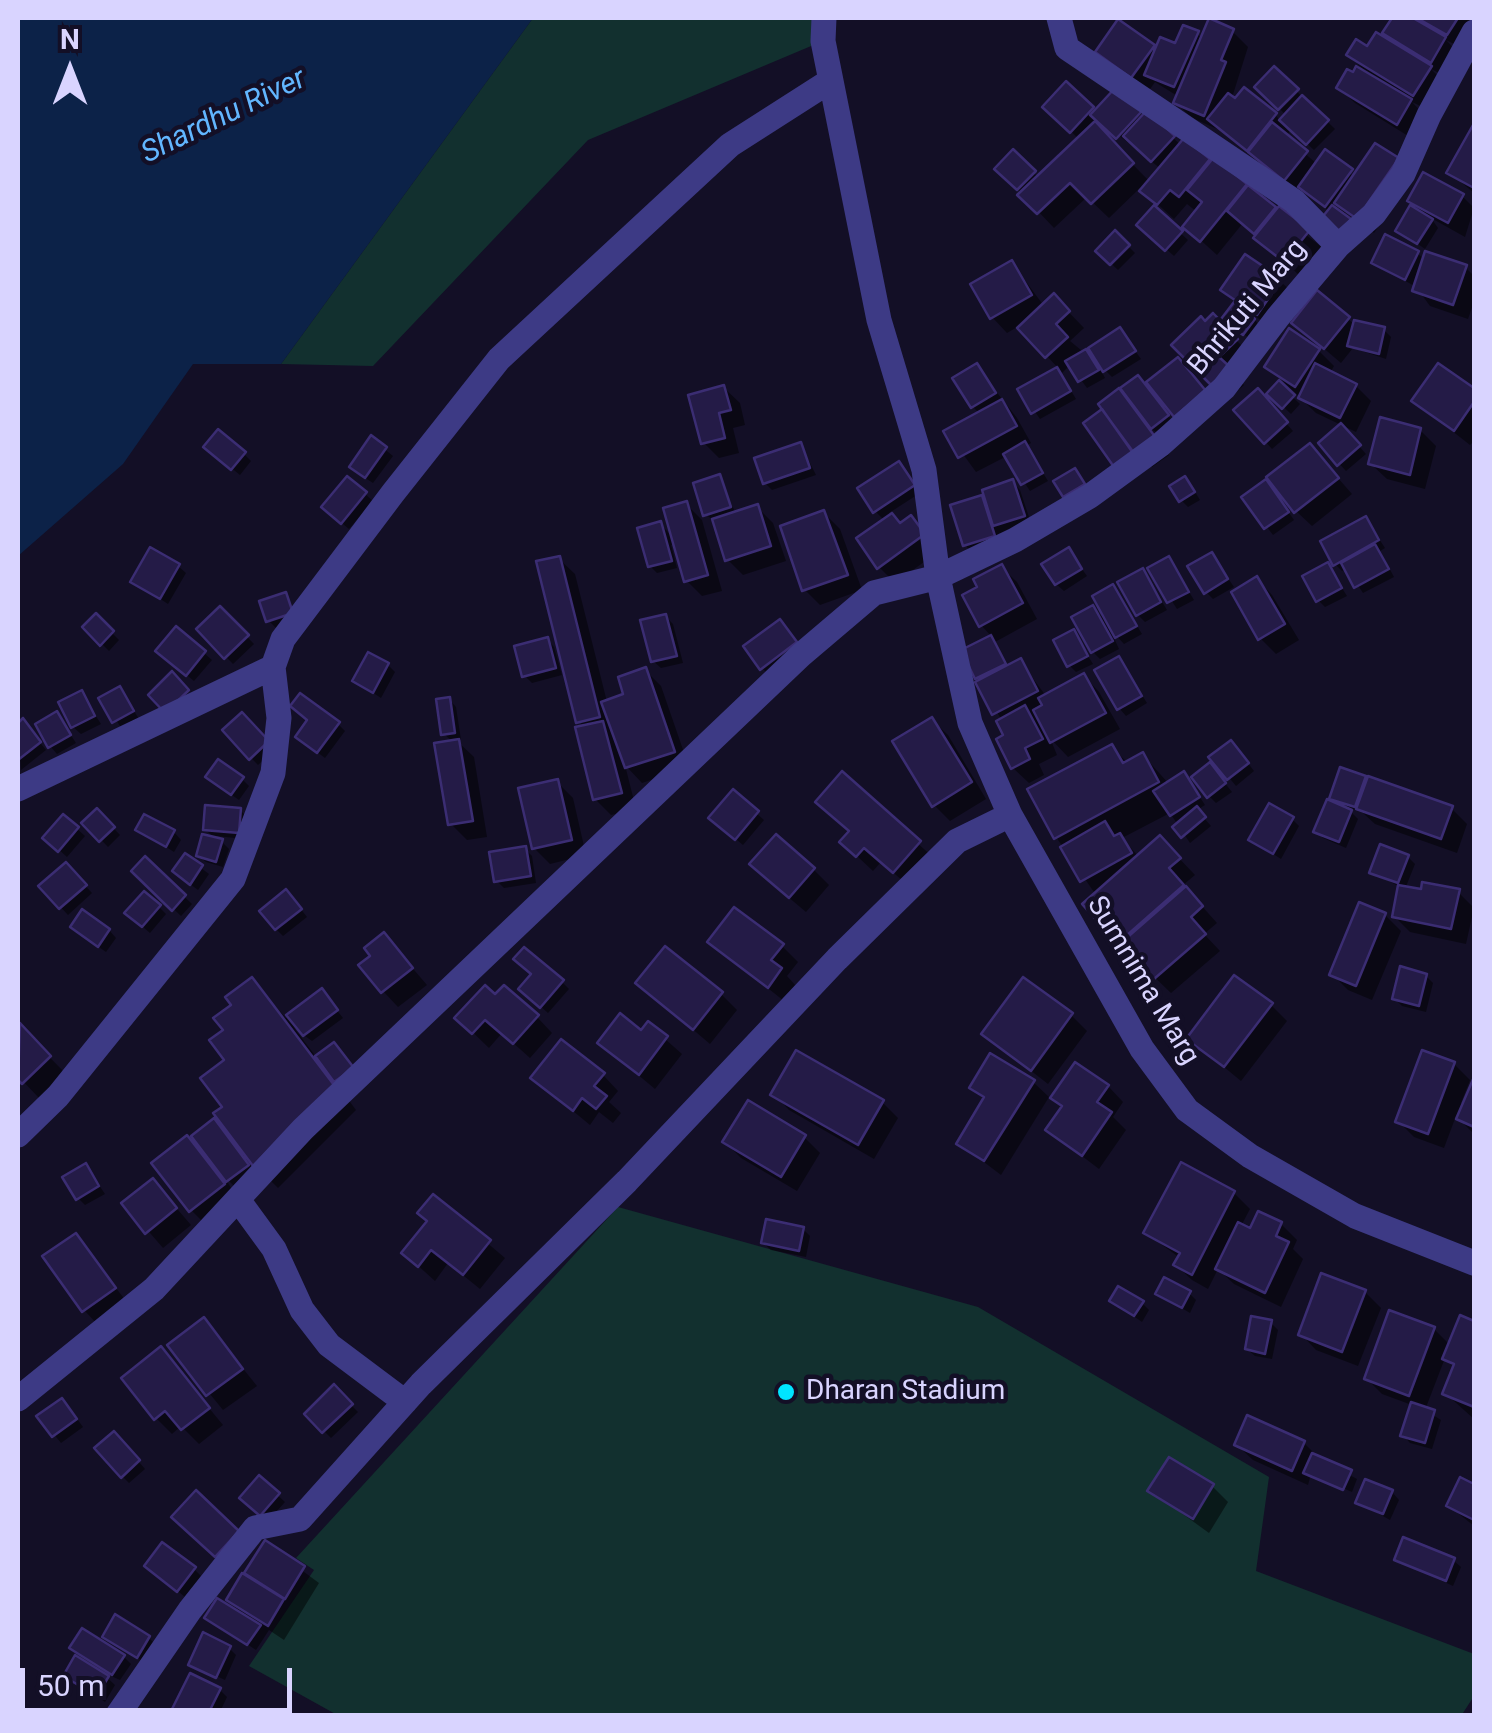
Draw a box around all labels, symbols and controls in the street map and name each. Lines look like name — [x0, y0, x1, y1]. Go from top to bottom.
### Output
north arrow — [20, 20, 120, 120]
text: N — [60, 23, 80, 56]
water label: Shardhu River — [136, 62, 312, 172]
street label: Bhrikuti Marg — [1182, 233, 1314, 383]
street label: Sumnima Marg — [1079, 891, 1205, 1071]
place label: Dharan Stadium — [806, 1375, 1005, 1409]
marker: Dharan Stadium — [775, 1381, 797, 1403]
scale bar — [25, 1648, 298, 1710]
text: 50 m — [37, 1668, 104, 1703]

